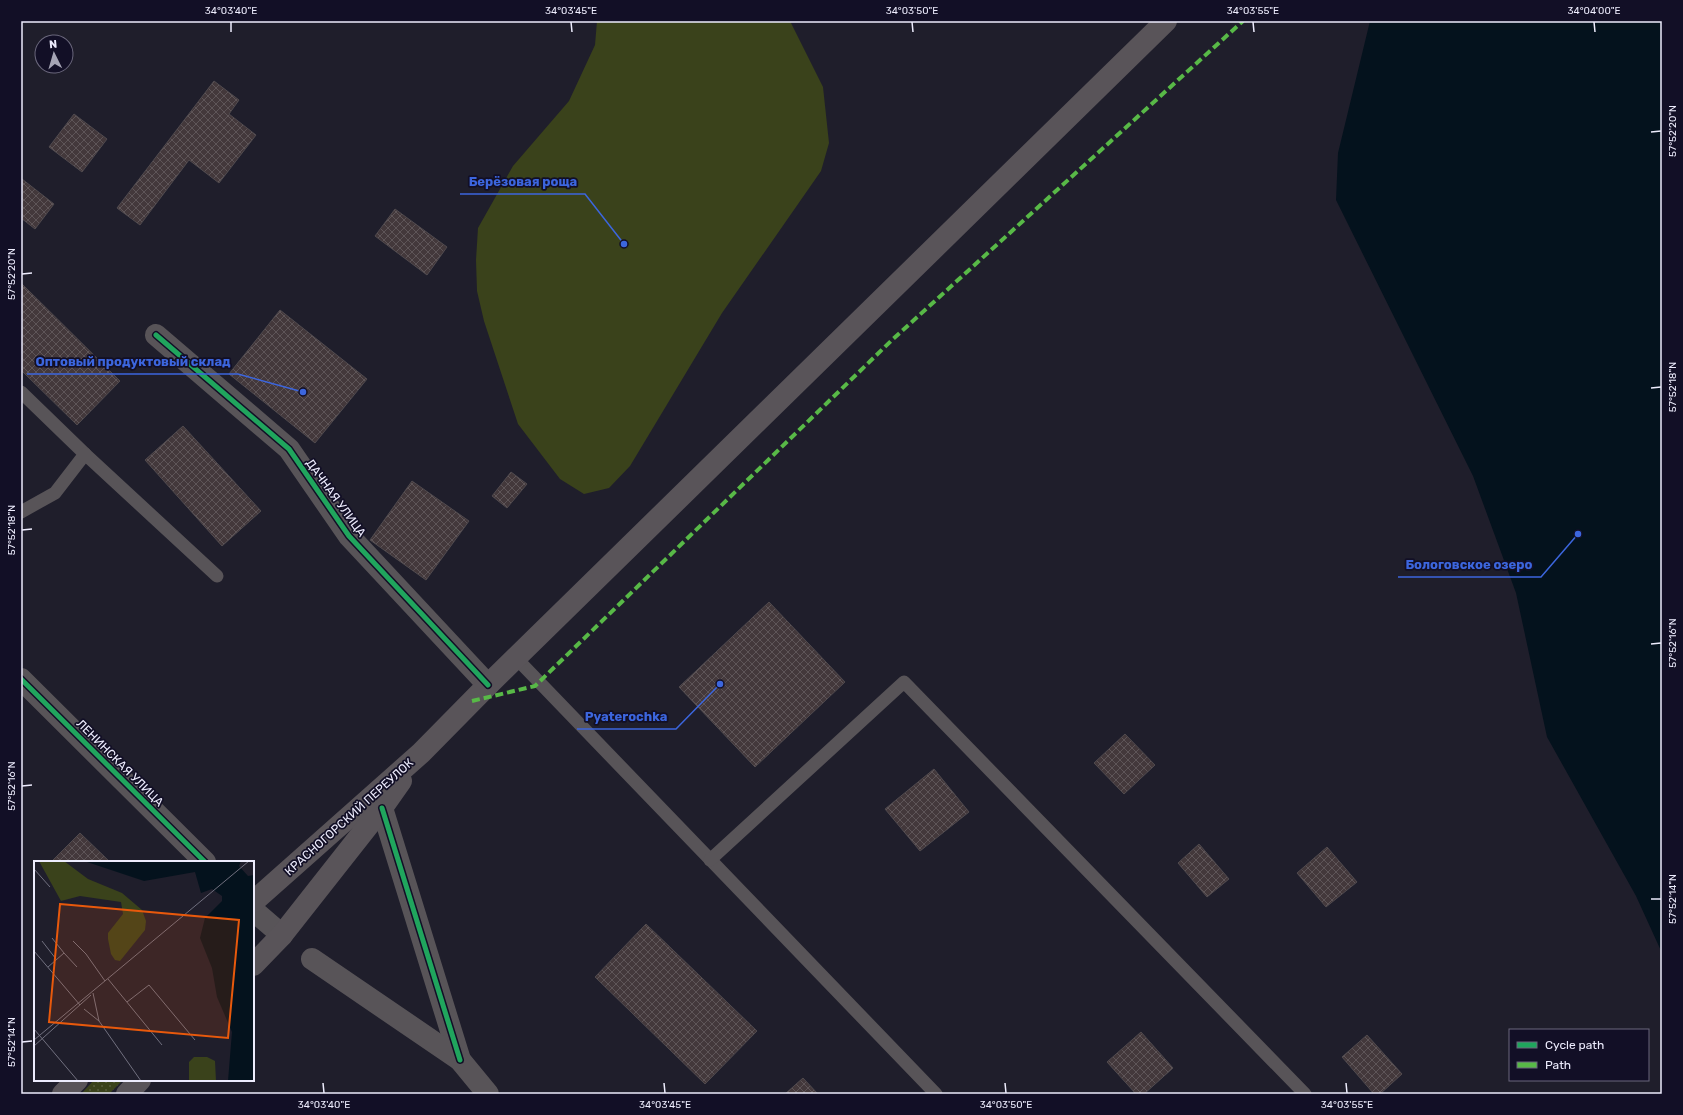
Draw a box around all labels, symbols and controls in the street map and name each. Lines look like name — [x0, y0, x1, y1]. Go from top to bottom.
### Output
text: 34°03'40"E — [205, 5, 257, 17]
text: 34°03'45"E — [545, 5, 597, 17]
text: 34°03'50"E — [886, 5, 938, 17]
text: 34°03'55"E — [1227, 5, 1279, 17]
text: 34°04'00"E — [1567, 5, 1621, 17]
north arrow — [34, 34, 74, 74]
text: N — [49, 38, 58, 51]
text: 57°52'20"N — [1667, 105, 1679, 157]
callout: Берёзовая роща — [460, 169, 585, 194]
text: Берёзовая роща — [469, 174, 577, 189]
text: 57°52'20"N — [6, 248, 18, 300]
callout: Оптовый продуктовый склад — [27, 349, 238, 374]
text: Оптовый продуктовый склад — [35, 354, 231, 369]
text: 57°52'18"N — [1667, 362, 1679, 412]
street label: ДАЧНАЯ УЛИЦА — [303, 456, 369, 540]
text: 57°52'18"N — [6, 505, 18, 555]
callout: Бологовское озеро — [1398, 552, 1541, 577]
text: Бологовское озеро — [1406, 557, 1533, 572]
text: 57°52'16"N — [1667, 618, 1679, 668]
callout: Pyaterochka — [577, 704, 676, 729]
text: Pyaterochka — [585, 709, 667, 724]
street label: ЛЕНИНСКАЯ УЛИЦА — [74, 717, 166, 809]
street label: КРАСНОГОРСКИЙ ПЕРЕУЛОК — [282, 755, 416, 878]
text: 57°52'16"N — [6, 761, 18, 811]
inset map — [34, 861, 254, 1081]
text: 57°52'14"N — [1667, 874, 1679, 924]
text: 57°52'14"N — [6, 1017, 18, 1067]
legend — [1509, 1029, 1649, 1081]
text: Cycle path — [1545, 1038, 1604, 1052]
text: Path — [1545, 1058, 1571, 1072]
text: 34°03'40"E — [298, 1099, 350, 1111]
text: 34°03'45"E — [639, 1099, 691, 1111]
text: 34°03'50"E — [980, 1099, 1032, 1111]
text: 34°03'55"E — [1321, 1099, 1373, 1111]

